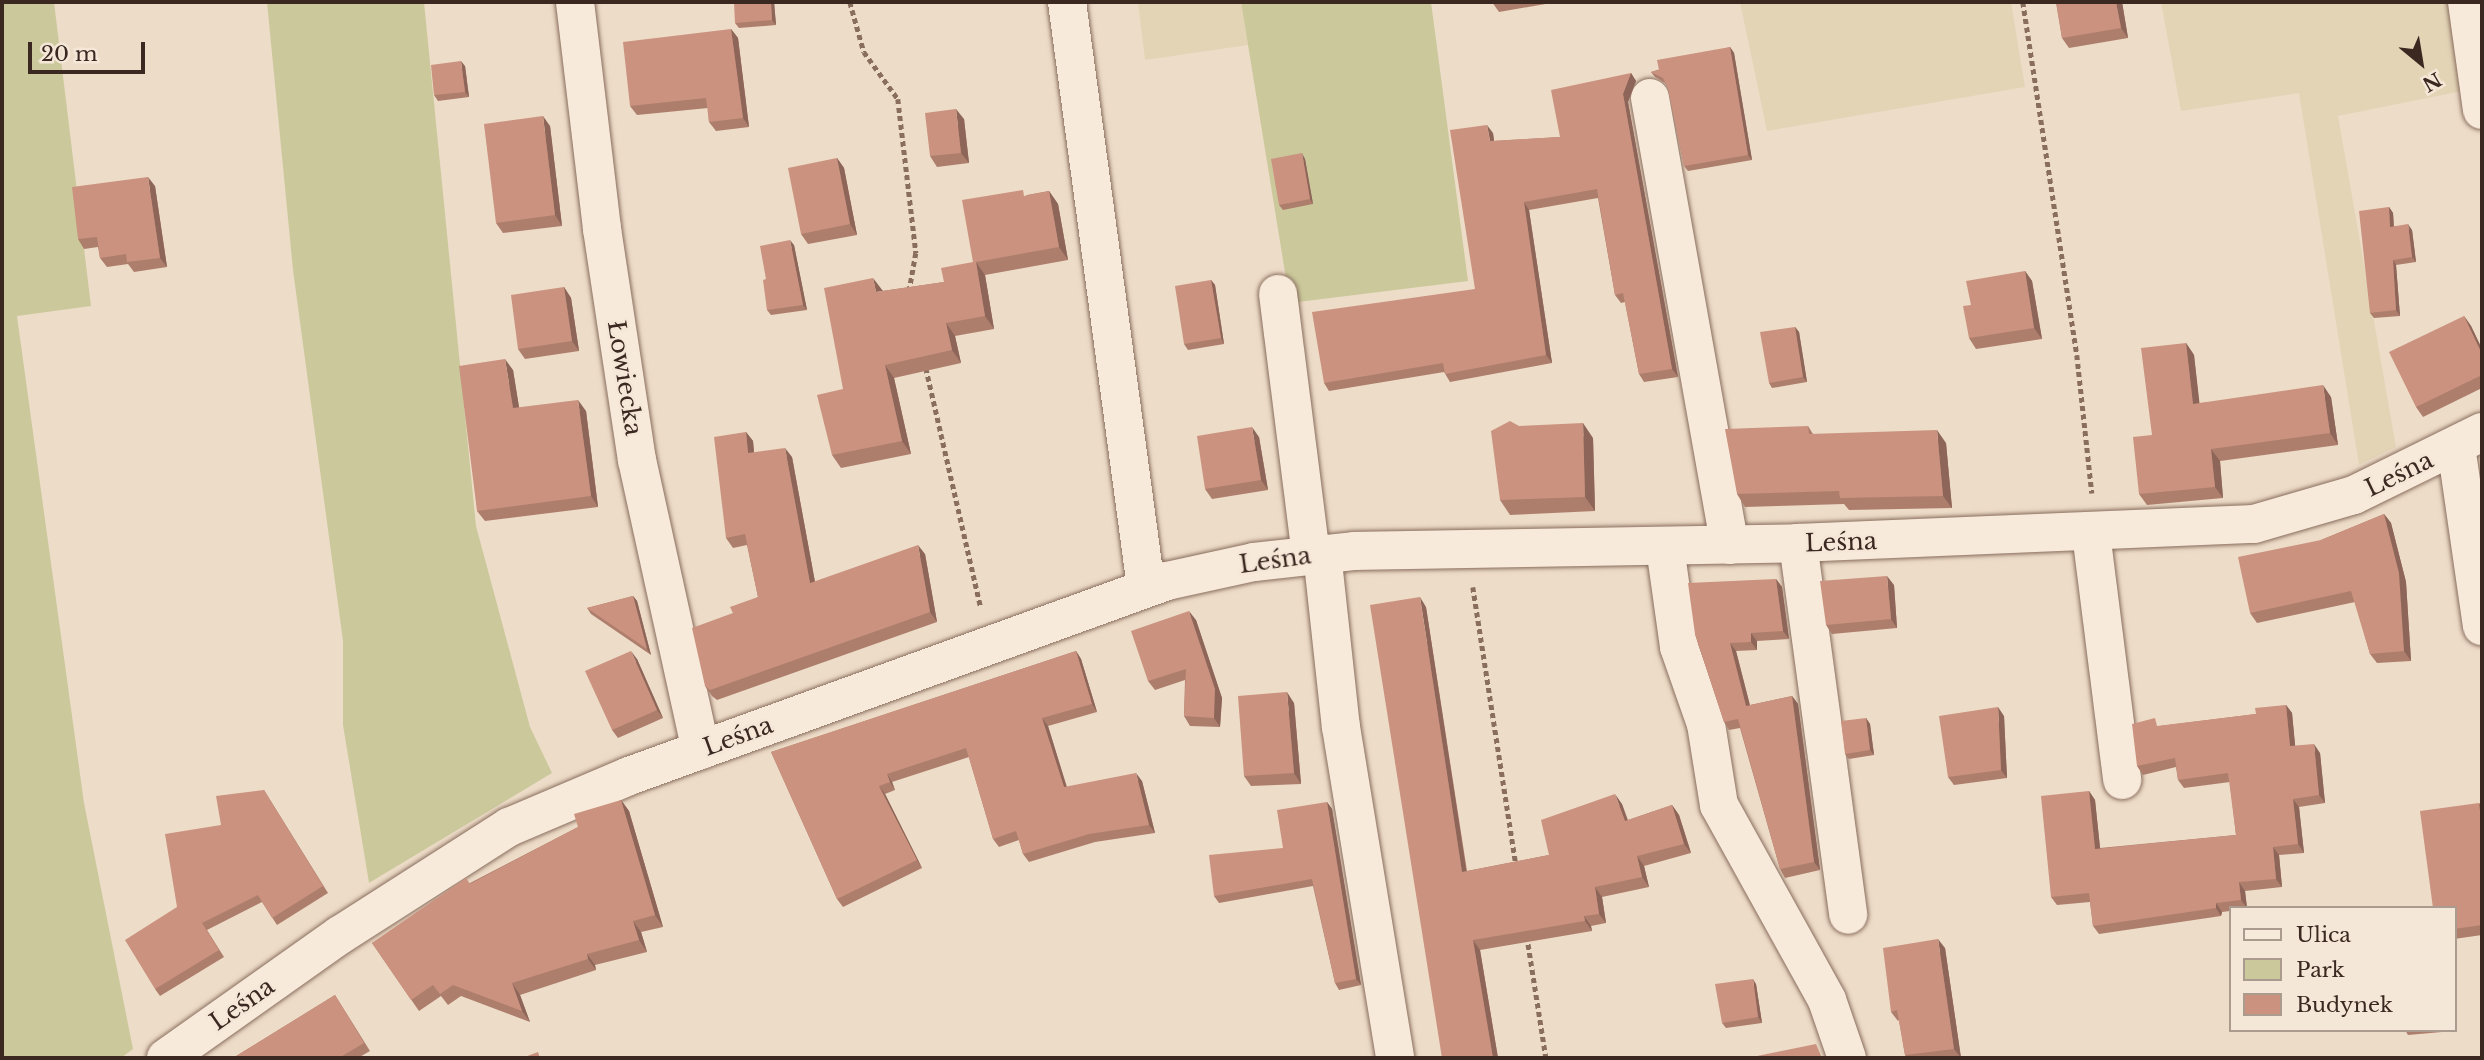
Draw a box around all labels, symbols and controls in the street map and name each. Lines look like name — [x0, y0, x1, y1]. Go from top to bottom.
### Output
scale bar — [32, 28, 149, 72]
north arrow — [2386, 28, 2456, 98]
text: 20 m — [41, 41, 98, 67]
text: N — [2418, 67, 2445, 96]
street label: Łowiecka — [602, 318, 648, 438]
street label: Leśna — [2360, 445, 2438, 503]
street label: Leśna — [1805, 526, 1877, 558]
street label: Leśna — [1237, 541, 1313, 579]
street label: Leśna — [699, 710, 777, 762]
legend — [2228, 906, 2456, 1032]
text: Ulica — [2296, 922, 2351, 948]
text: Park — [2296, 957, 2345, 983]
street label: Leśna — [204, 972, 280, 1036]
text: Budynek — [2296, 992, 2393, 1018]

